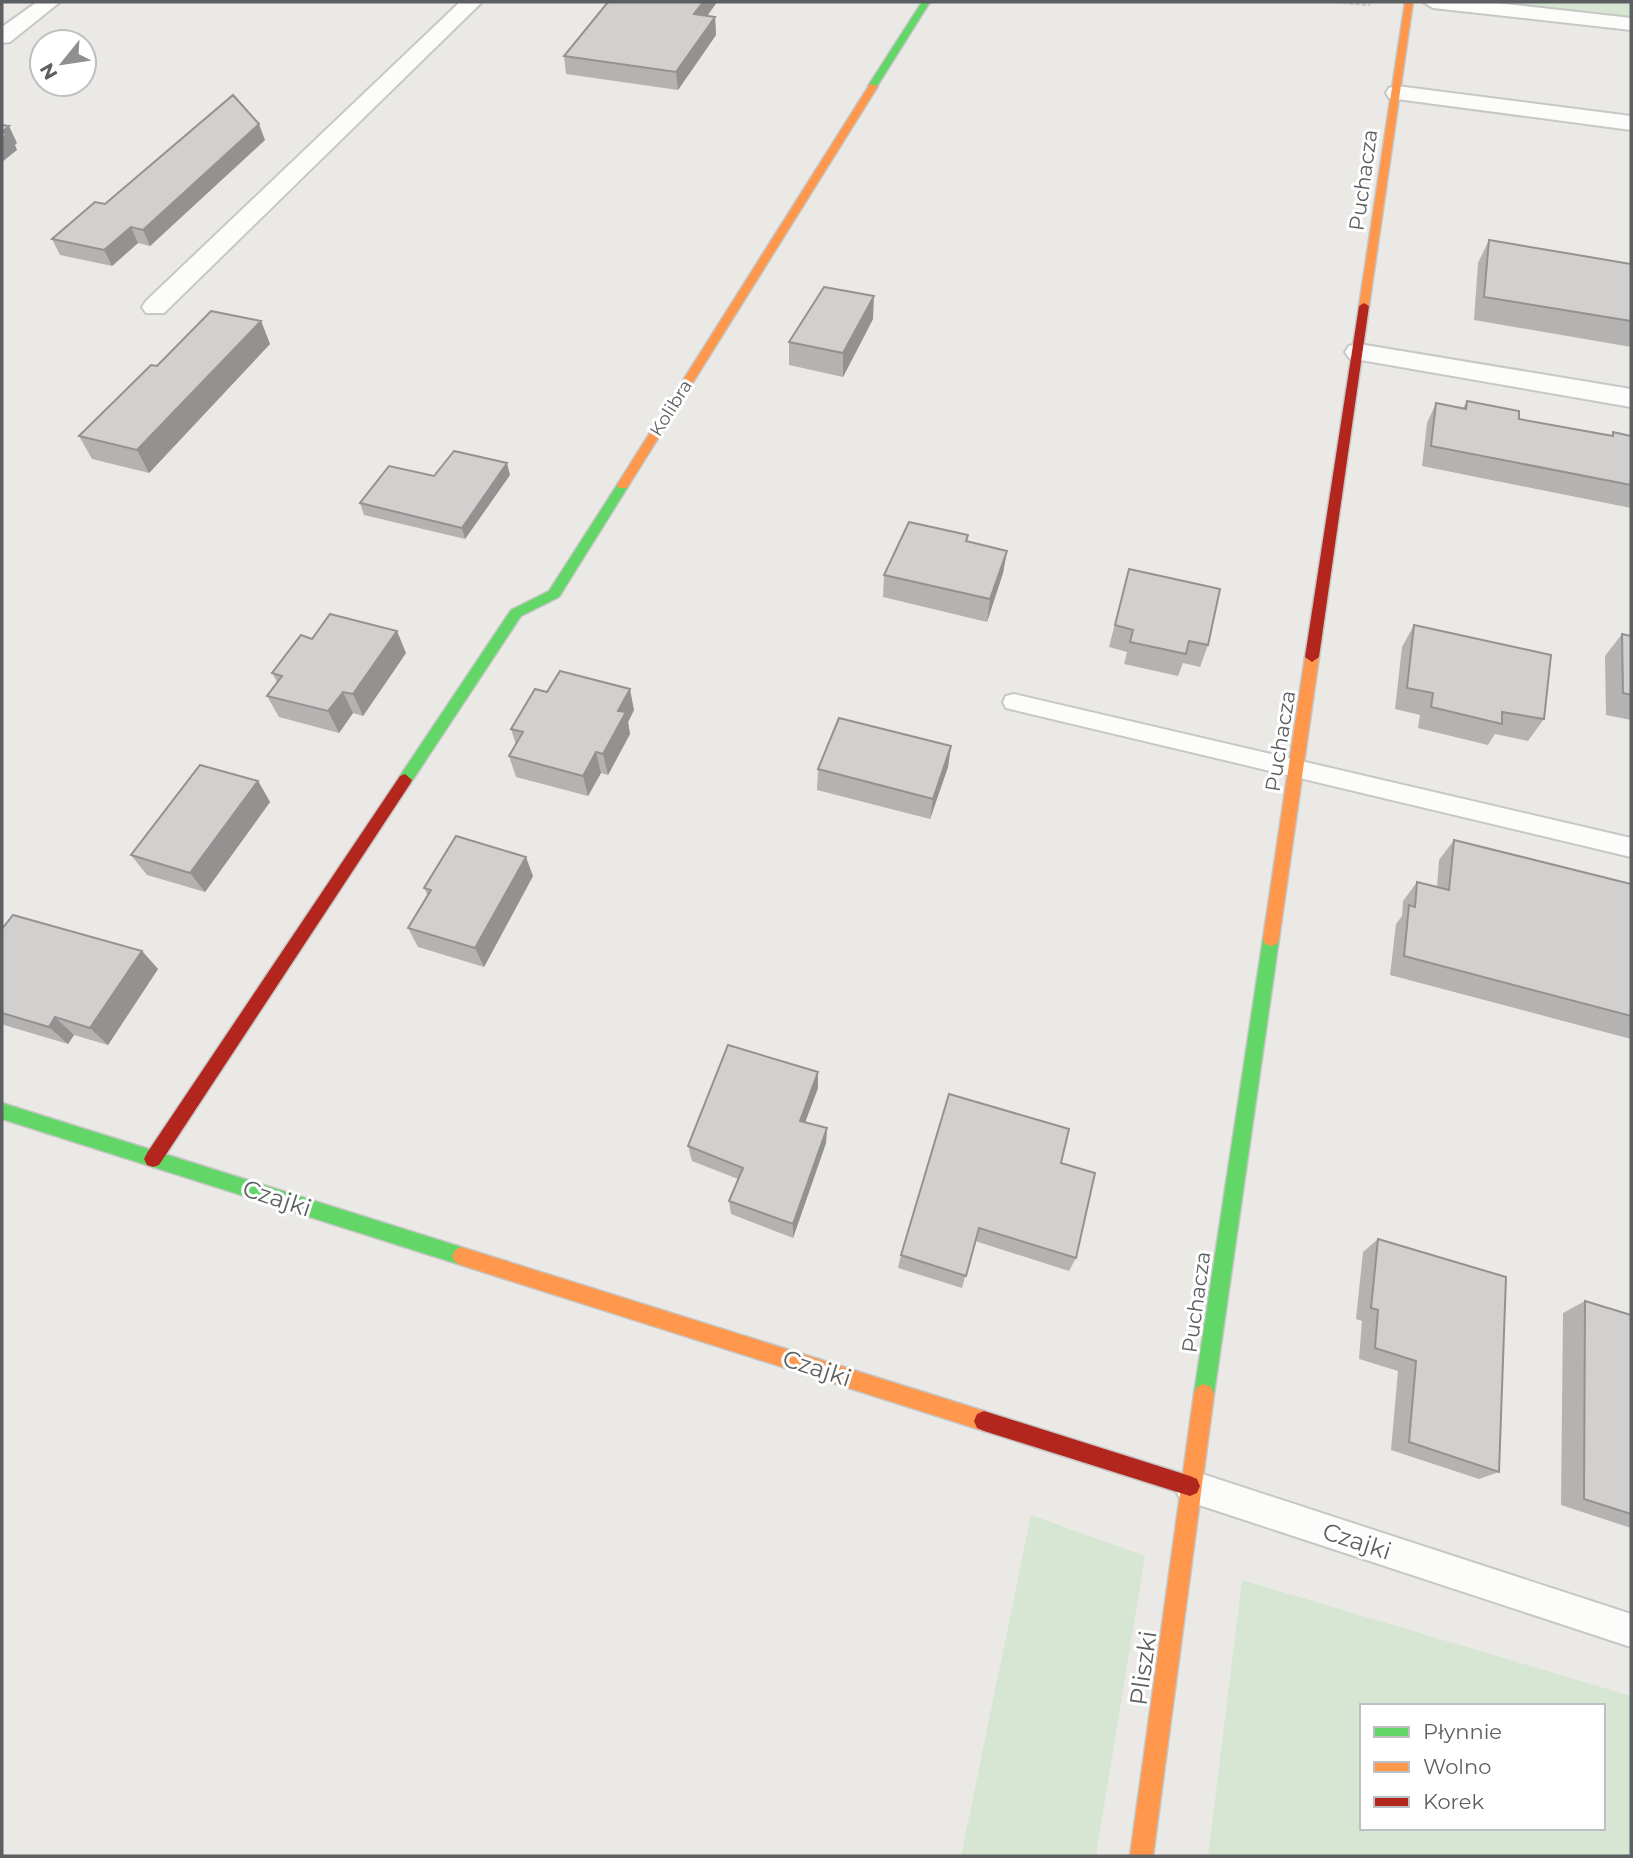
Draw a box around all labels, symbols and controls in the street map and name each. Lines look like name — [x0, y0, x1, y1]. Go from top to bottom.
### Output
north arrow — [28, 28, 98, 98]
text: N — [35, 59, 63, 84]
street label: Puchacza — [1344, 128, 1382, 232]
street label: Kolibra — [645, 376, 697, 440]
street label: Puchacza — [1260, 689, 1300, 793]
street label: Czajki — [239, 1173, 315, 1223]
street label: Puchacza — [1177, 1250, 1215, 1354]
street label: Czajki — [779, 1343, 855, 1393]
street label: Czajki — [1319, 1516, 1395, 1566]
street label: Pliszki — [1123, 1629, 1163, 1707]
legend — [1360, 1704, 1605, 1830]
text: Płynnie — [1423, 1719, 1502, 1744]
text: Wolno — [1423, 1754, 1491, 1779]
text: Korek — [1423, 1789, 1484, 1814]

